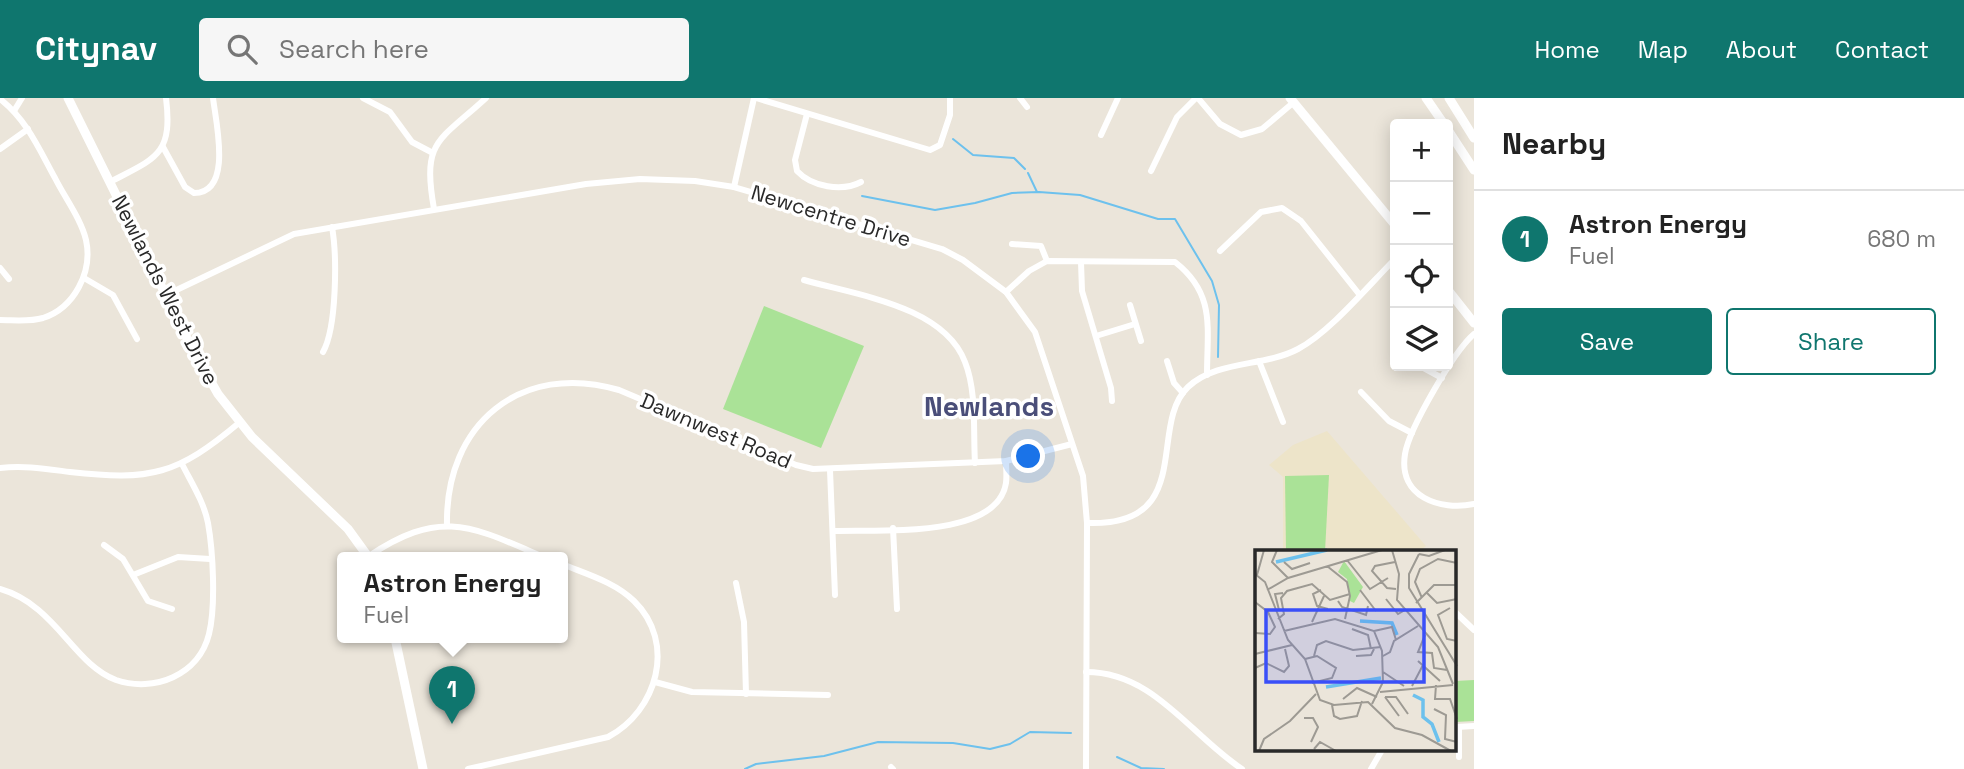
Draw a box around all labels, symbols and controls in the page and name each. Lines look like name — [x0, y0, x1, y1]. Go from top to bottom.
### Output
search box — [199, 18, 689, 81]
text: Citynav — [35, 28, 157, 70]
icon: search — [223, 30, 261, 68]
text: Search here — [279, 32, 429, 66]
text: Home — [1534, 34, 1600, 65]
text: Map — [1638, 34, 1688, 65]
text: About — [1726, 34, 1797, 65]
text: Contact — [1835, 34, 1929, 65]
map controls — [1390, 119, 1453, 371]
button: + — [1390, 119, 1453, 182]
text: Nearby — [1502, 124, 1606, 163]
street label: Newcentre Drive — [748, 178, 914, 253]
button: − — [1390, 182, 1453, 245]
street label: Newlands West Drive — [106, 190, 225, 389]
text: Astron Energy — [1569, 207, 1747, 241]
text: 1 — [1520, 224, 1530, 254]
text: 680 m — [1867, 224, 1936, 254]
text: Fuel — [1569, 241, 1615, 271]
button: locate — [1390, 245, 1453, 308]
button: layers — [1390, 308, 1453, 371]
button: Save — [1502, 308, 1712, 375]
button: Share — [1726, 308, 1936, 375]
street label: Dawnwest Road — [636, 386, 796, 475]
district label: Newlands — [924, 388, 1054, 424]
your location — [1011, 439, 1045, 473]
inset map — [1255, 550, 1456, 752]
popup — [337, 552, 568, 643]
text: Astron Energy — [364, 566, 541, 600]
text: Fuel — [364, 600, 409, 630]
pin: 1 — [429, 666, 475, 724]

